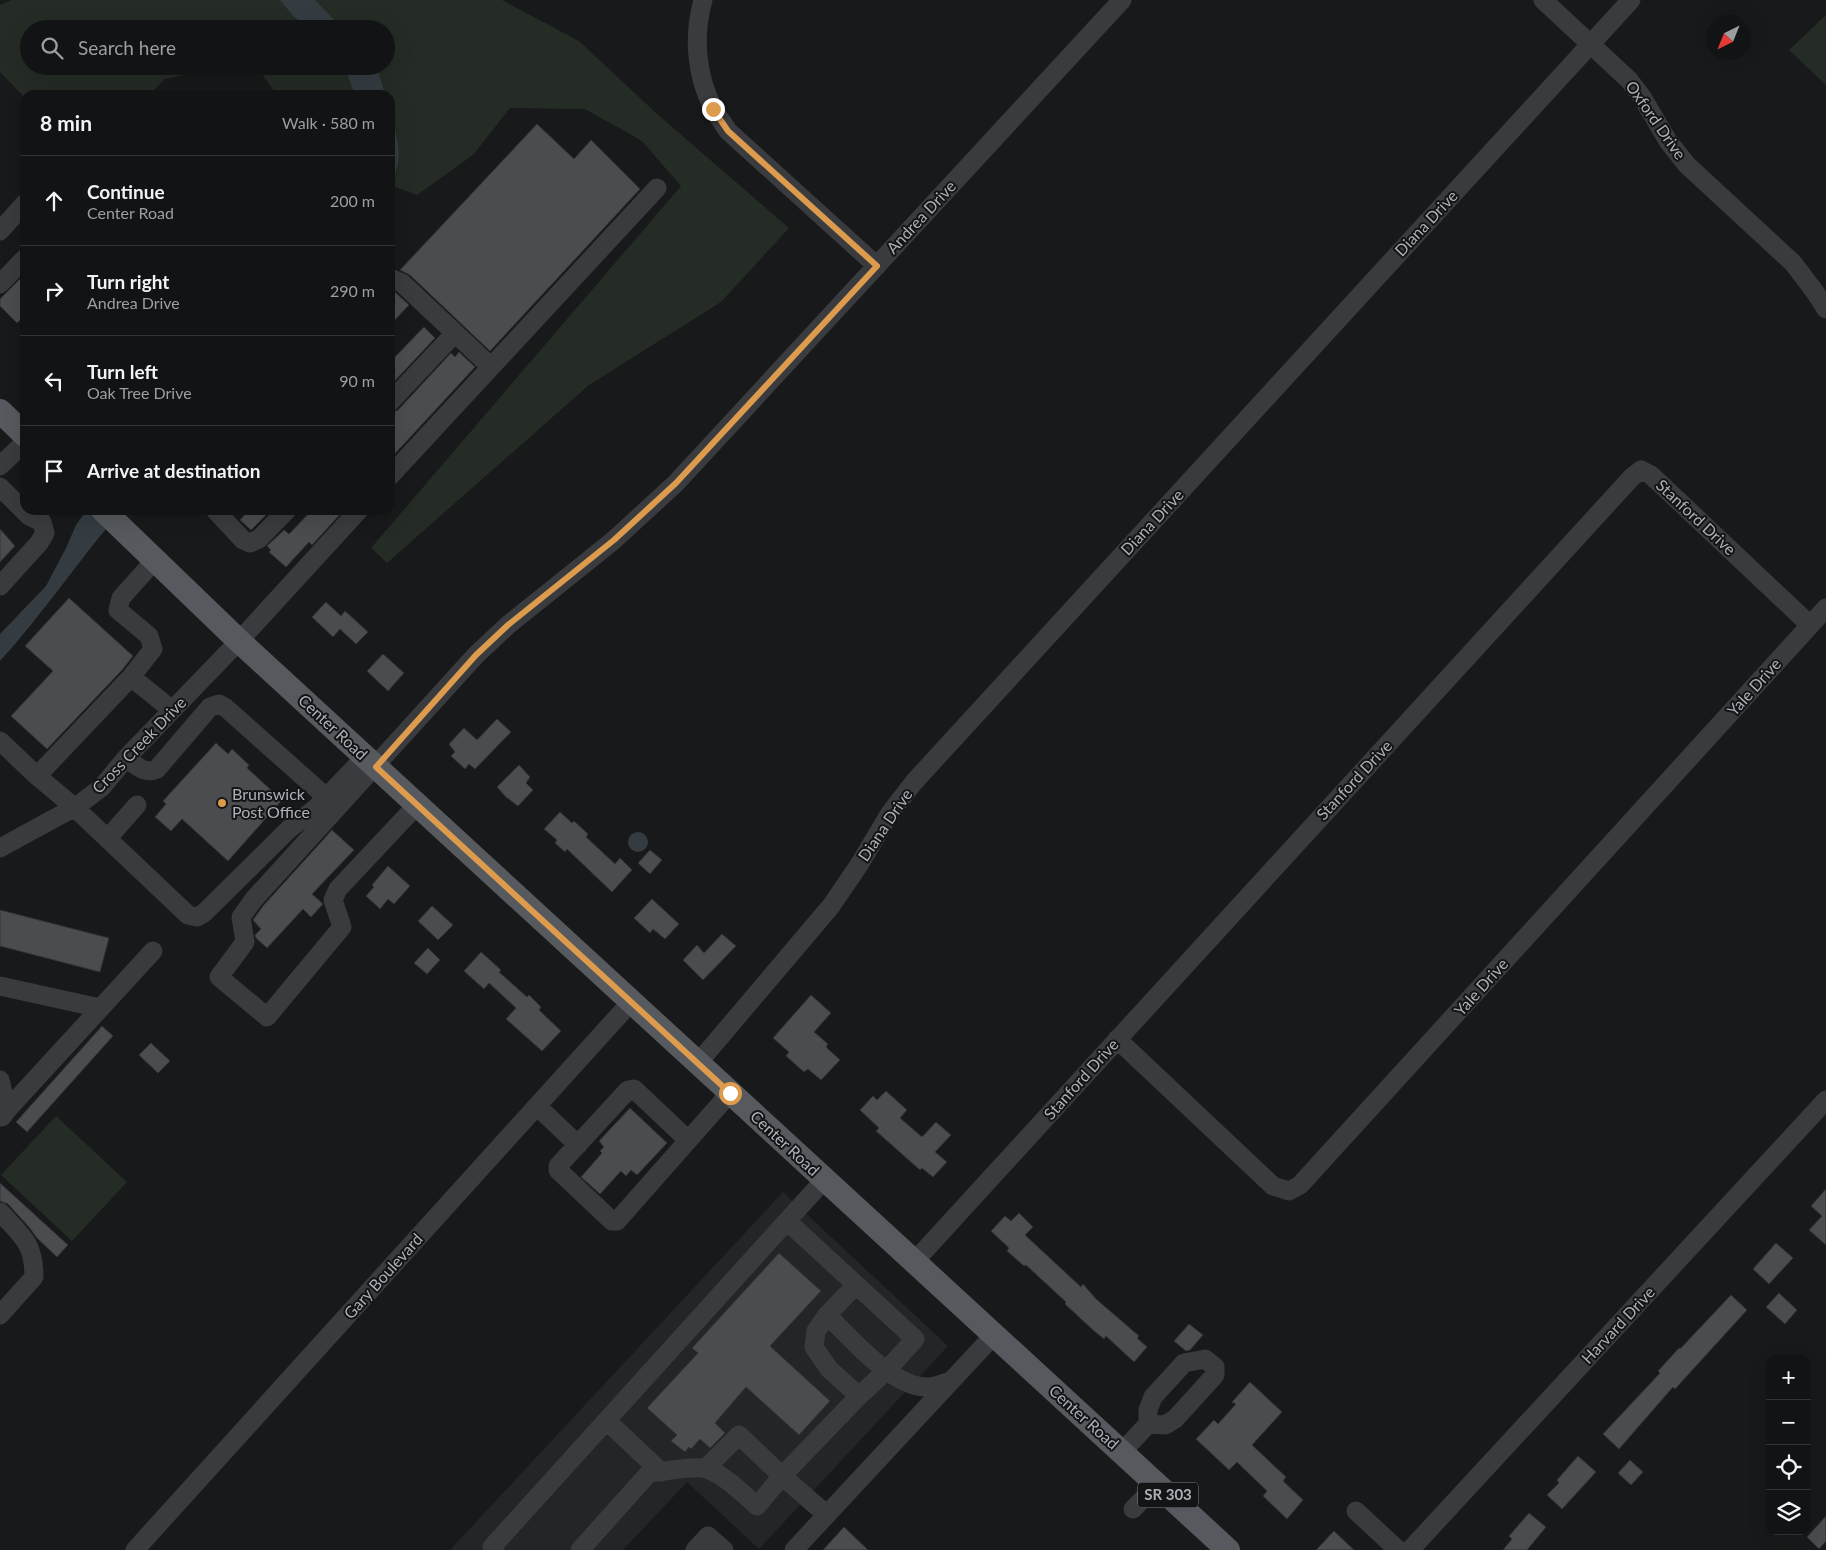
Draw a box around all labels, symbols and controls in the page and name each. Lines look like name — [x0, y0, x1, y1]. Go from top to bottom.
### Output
north arrow — [1706, 15, 1751, 60]
search box — [20, 20, 395, 75]
icon: search — [38, 34, 66, 62]
text: Search here — [78, 36, 176, 59]
street label: Oxford Drive — [1622, 77, 1690, 163]
route end — [702, 98, 725, 121]
text: 8 min — [40, 110, 92, 135]
text: Walk · 580 m — [282, 113, 375, 132]
street label: Andrea Drive — [882, 176, 959, 257]
text: Continue — [87, 180, 165, 203]
street label: Diana Drive — [1390, 186, 1461, 259]
icon: ahead — [40, 187, 68, 215]
text: 200 m — [330, 191, 375, 210]
text: Center Road — [87, 203, 174, 222]
text: Turn right — [87, 270, 169, 293]
icon: right — [40, 277, 68, 305]
text: 290 m — [330, 281, 375, 300]
text: Andrea Drive — [87, 293, 180, 312]
text: Turn left — [87, 360, 158, 383]
icon: left — [40, 367, 68, 395]
text: 90 m — [339, 371, 375, 390]
text: Oak Tree Drive — [87, 383, 192, 402]
icon: arrive — [40, 457, 68, 485]
text: Arrive at destination — [87, 459, 260, 482]
street label: Stanford Drive — [1653, 475, 1740, 558]
street label: Diana Drive — [1116, 485, 1187, 558]
street label: Yale Drive — [1723, 654, 1784, 719]
street label: Center Road — [295, 690, 372, 763]
street label: Cross Creek Drive — [88, 693, 189, 797]
street label: Stanford Drive — [1312, 736, 1395, 823]
place label: Brunswick Post Office — [232, 784, 310, 821]
street label: Diana Drive — [854, 785, 916, 864]
marker: Brunswick Post Office — [216, 797, 228, 809]
street label: Yale Drive — [1450, 954, 1511, 1019]
street label: Stanford Drive — [1039, 1034, 1122, 1123]
route start — [719, 1082, 742, 1105]
street label: Center Road — [747, 1106, 824, 1179]
street label: Gary Boulevard — [339, 1229, 426, 1322]
street label: Harvard Drive — [1577, 1282, 1658, 1367]
map controls — [1766, 1355, 1811, 1535]
button: + — [1766, 1355, 1811, 1400]
street label: Center Road — [1046, 1380, 1123, 1453]
button: − — [1766, 1400, 1811, 1445]
button: locate — [1766, 1445, 1811, 1490]
road number: SR 303 — [1138, 1482, 1198, 1508]
button: layers — [1766, 1490, 1811, 1535]

